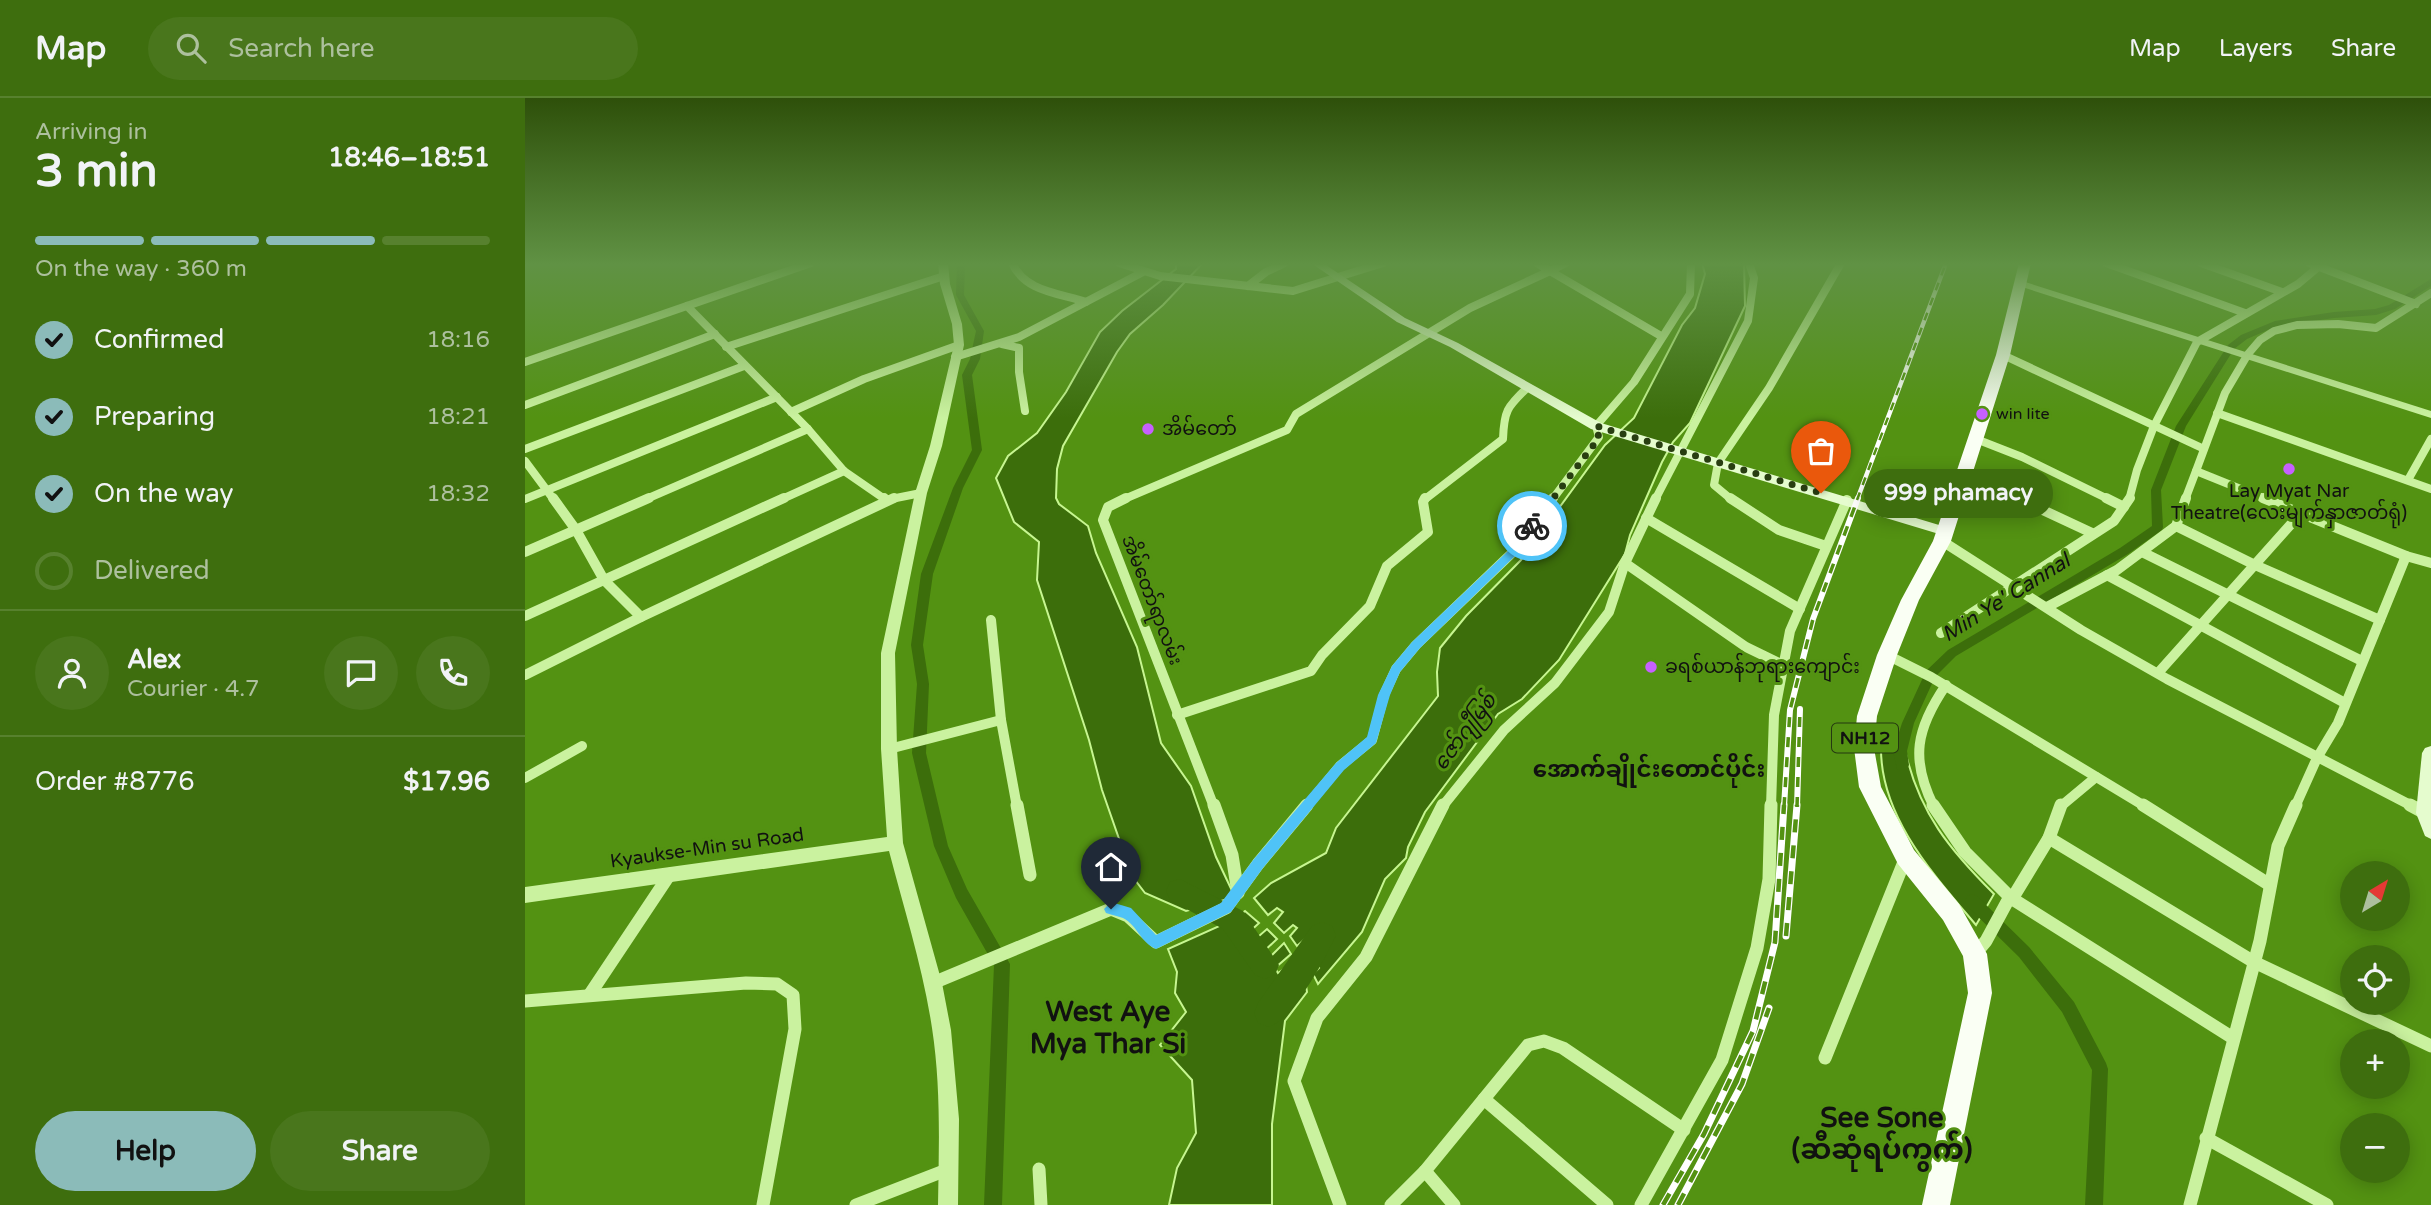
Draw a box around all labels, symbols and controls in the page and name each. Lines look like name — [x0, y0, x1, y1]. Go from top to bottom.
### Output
search box — [148, 17, 638, 80]
text: Map — [35, 29, 106, 68]
icon: search — [172, 29, 210, 67]
text: Search here — [228, 33, 374, 64]
text: Map — [2129, 34, 2181, 63]
text: Layers — [2219, 34, 2293, 63]
text: Share — [2331, 34, 2396, 63]
text: Arriving in — [35, 118, 148, 146]
text: 18:46–18:51 — [328, 142, 490, 173]
text: 3 min — [35, 144, 158, 199]
text: On the way · 360 m — [35, 255, 247, 283]
icon: check — [35, 321, 73, 359]
text: Confirmed — [94, 324, 224, 355]
text: 18:16 — [426, 326, 490, 354]
icon: check — [35, 398, 73, 436]
text: Preparing — [94, 401, 215, 432]
text: 18:21 — [426, 403, 490, 431]
place label: win lite — [1996, 404, 2050, 424]
marker: win lite — [1974, 406, 1990, 422]
place label: အိမ်တော် — [1162, 414, 1237, 440]
marker: အိမ်တော် — [1140, 421, 1156, 437]
pin — [1791, 421, 1851, 493]
icon: bag — [1802, 432, 1840, 470]
marker: Lay Myat Nar Theatre(လေးမျက်နှာဇာတ်ရုံ) — [2281, 461, 2297, 477]
callout: 999 phamacy — [1863, 468, 2052, 518]
icon: check — [35, 475, 73, 513]
text: On the way — [94, 478, 234, 509]
text: 999 phamacy — [1884, 479, 2033, 507]
text: 18:32 — [426, 480, 490, 508]
place label: Lay Myat Nar Theatre(လေးမျက်နှာဇာတ်ရုံ) — [2171, 480, 2407, 529]
courier — [1497, 491, 1567, 561]
icon: bike — [1513, 507, 1551, 545]
street label: အိမ်တော်ရာလမ်း — [1113, 530, 1191, 670]
water label: Min Ye' Cannal — [1937, 547, 2077, 647]
text: Delivered — [94, 555, 210, 586]
button: person — [35, 636, 109, 710]
button: chat — [324, 636, 398, 710]
button: phone — [416, 636, 490, 710]
text: Alex — [127, 644, 181, 675]
place label: ခရစ်ယာန်ဘုရားကျောင်း — [1665, 652, 1860, 683]
marker: ခရစ်ယာန်ဘုရားကျောင်း — [1643, 659, 1659, 675]
text: Courier · 4.7 — [127, 675, 260, 703]
water label: ဇော်ဂျီမြစ် — [1426, 686, 1506, 778]
road number: NH12 — [1832, 724, 1898, 752]
district label: အောက်ချိုင်းတောင်ပိုင်း — [1533, 753, 1765, 789]
text: Order #8776 — [35, 766, 195, 797]
text: $17.96 — [403, 766, 490, 797]
street label: Kyaukse-Min su Road — [609, 823, 805, 873]
pin — [1081, 837, 1141, 909]
icon: home — [1092, 848, 1130, 886]
north arrow — [2340, 861, 2410, 931]
map controls — [2340, 861, 2410, 1183]
button: locate — [2340, 945, 2410, 1015]
district label: West Aye Mya Thar Si — [1030, 995, 1186, 1061]
button: + — [2340, 1029, 2410, 1099]
district label: See Sone (ဆီဆုံရပ်ကွက်) — [1792, 1101, 1973, 1172]
button: Help — [35, 1111, 256, 1191]
button: Share — [270, 1111, 490, 1191]
button: − — [2340, 1113, 2410, 1183]

